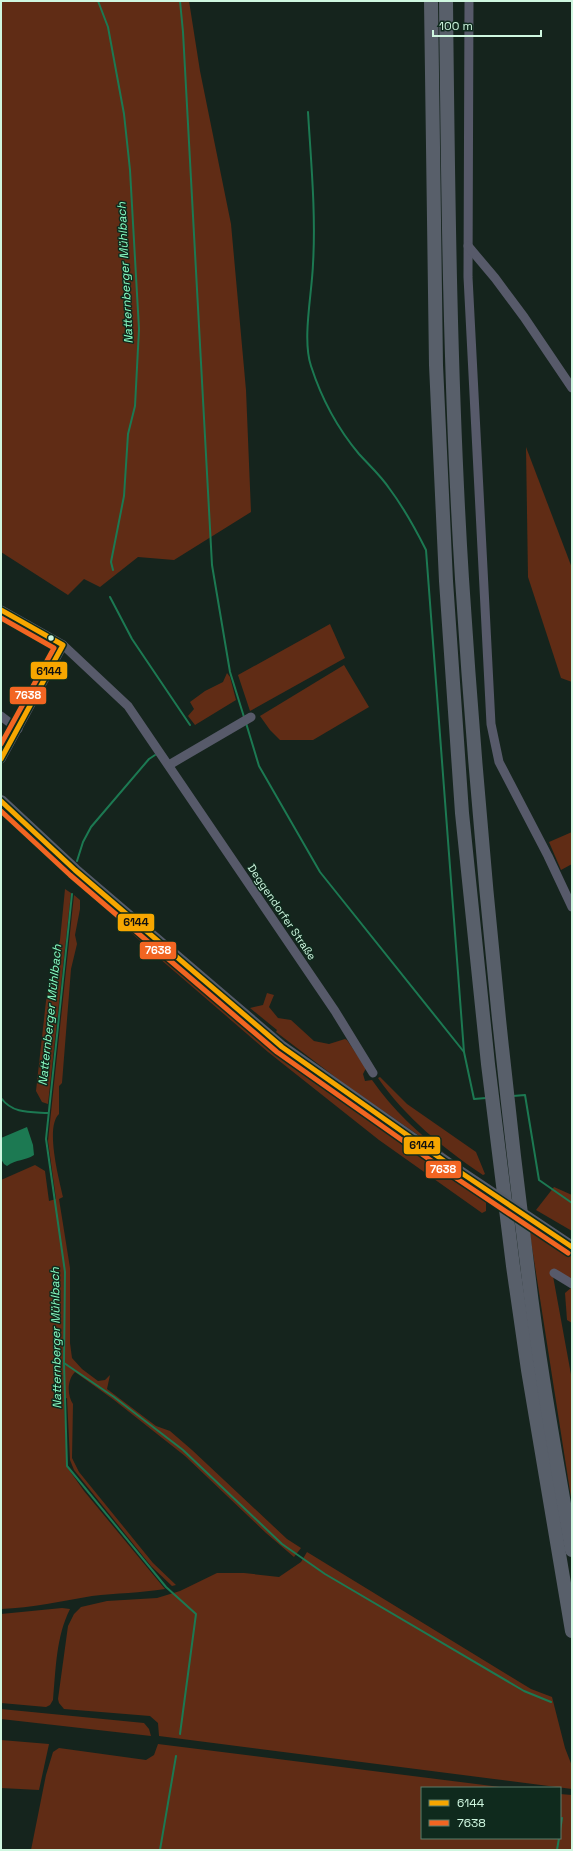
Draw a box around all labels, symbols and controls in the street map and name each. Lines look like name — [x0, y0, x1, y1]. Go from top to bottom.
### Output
scale bar — [433, 12, 541, 38]
text: 100 m — [439, 18, 473, 34]
water label: Natternberger Mühlbach — [113, 201, 137, 344]
unlabelled marker — [46, 633, 56, 643]
line badge: 6144 — [30, 661, 68, 680]
text: 6144 — [36, 664, 62, 678]
line badge: 7638 — [9, 686, 47, 705]
text: 7638 — [15, 688, 41, 702]
street label: Deggendorfer Straße — [245, 861, 319, 963]
line badge: 6144 — [117, 913, 155, 932]
text: 6144 — [123, 915, 149, 929]
line badge: 7638 — [139, 941, 177, 960]
water label: Natternberger Mühlbach — [35, 943, 65, 1086]
text: 7638 — [145, 943, 171, 957]
line badge: 6144 — [403, 1136, 441, 1155]
text: 6144 — [409, 1138, 435, 1152]
line badge: 7638 — [425, 1160, 462, 1179]
text: 7638 — [430, 1162, 456, 1176]
water label: Natternberger Mühlbach — [47, 1266, 65, 1409]
legend — [421, 1787, 561, 1839]
text: 6144 — [457, 1795, 485, 1811]
text: 7638 — [457, 1815, 486, 1831]

